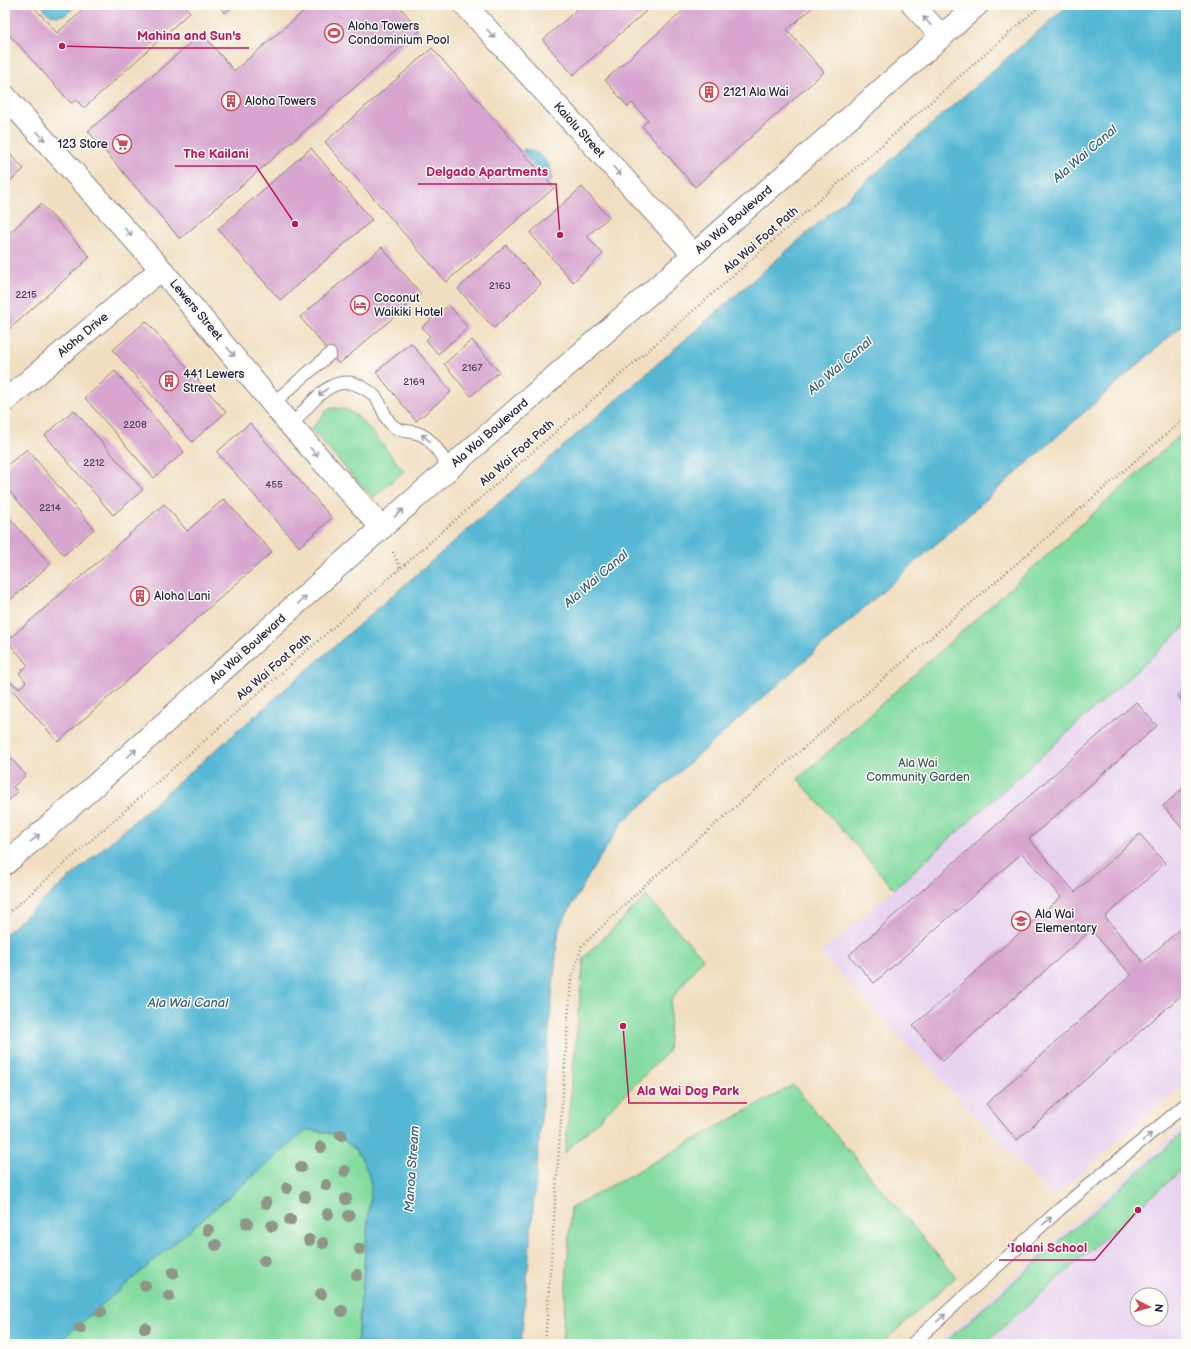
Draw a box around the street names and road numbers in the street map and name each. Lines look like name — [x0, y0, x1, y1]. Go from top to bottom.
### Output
street label: Kaiolu Street — [550, 99, 608, 161]
street label: Ala Wai Boulevard — [692, 182, 776, 258]
street label: Ala Wai Foot Path — [721, 203, 802, 276]
street label: Lewers Street — [166, 276, 226, 344]
street label: Aloha Drive — [55, 309, 111, 361]
street label: Ala Wai Boulevard — [448, 395, 532, 471]
street label: Ala Wai Foot Path — [477, 416, 558, 489]
street label: Ala Wai Boulevard — [207, 611, 289, 687]
street label: Ala Wai Foot Path — [234, 630, 315, 703]

